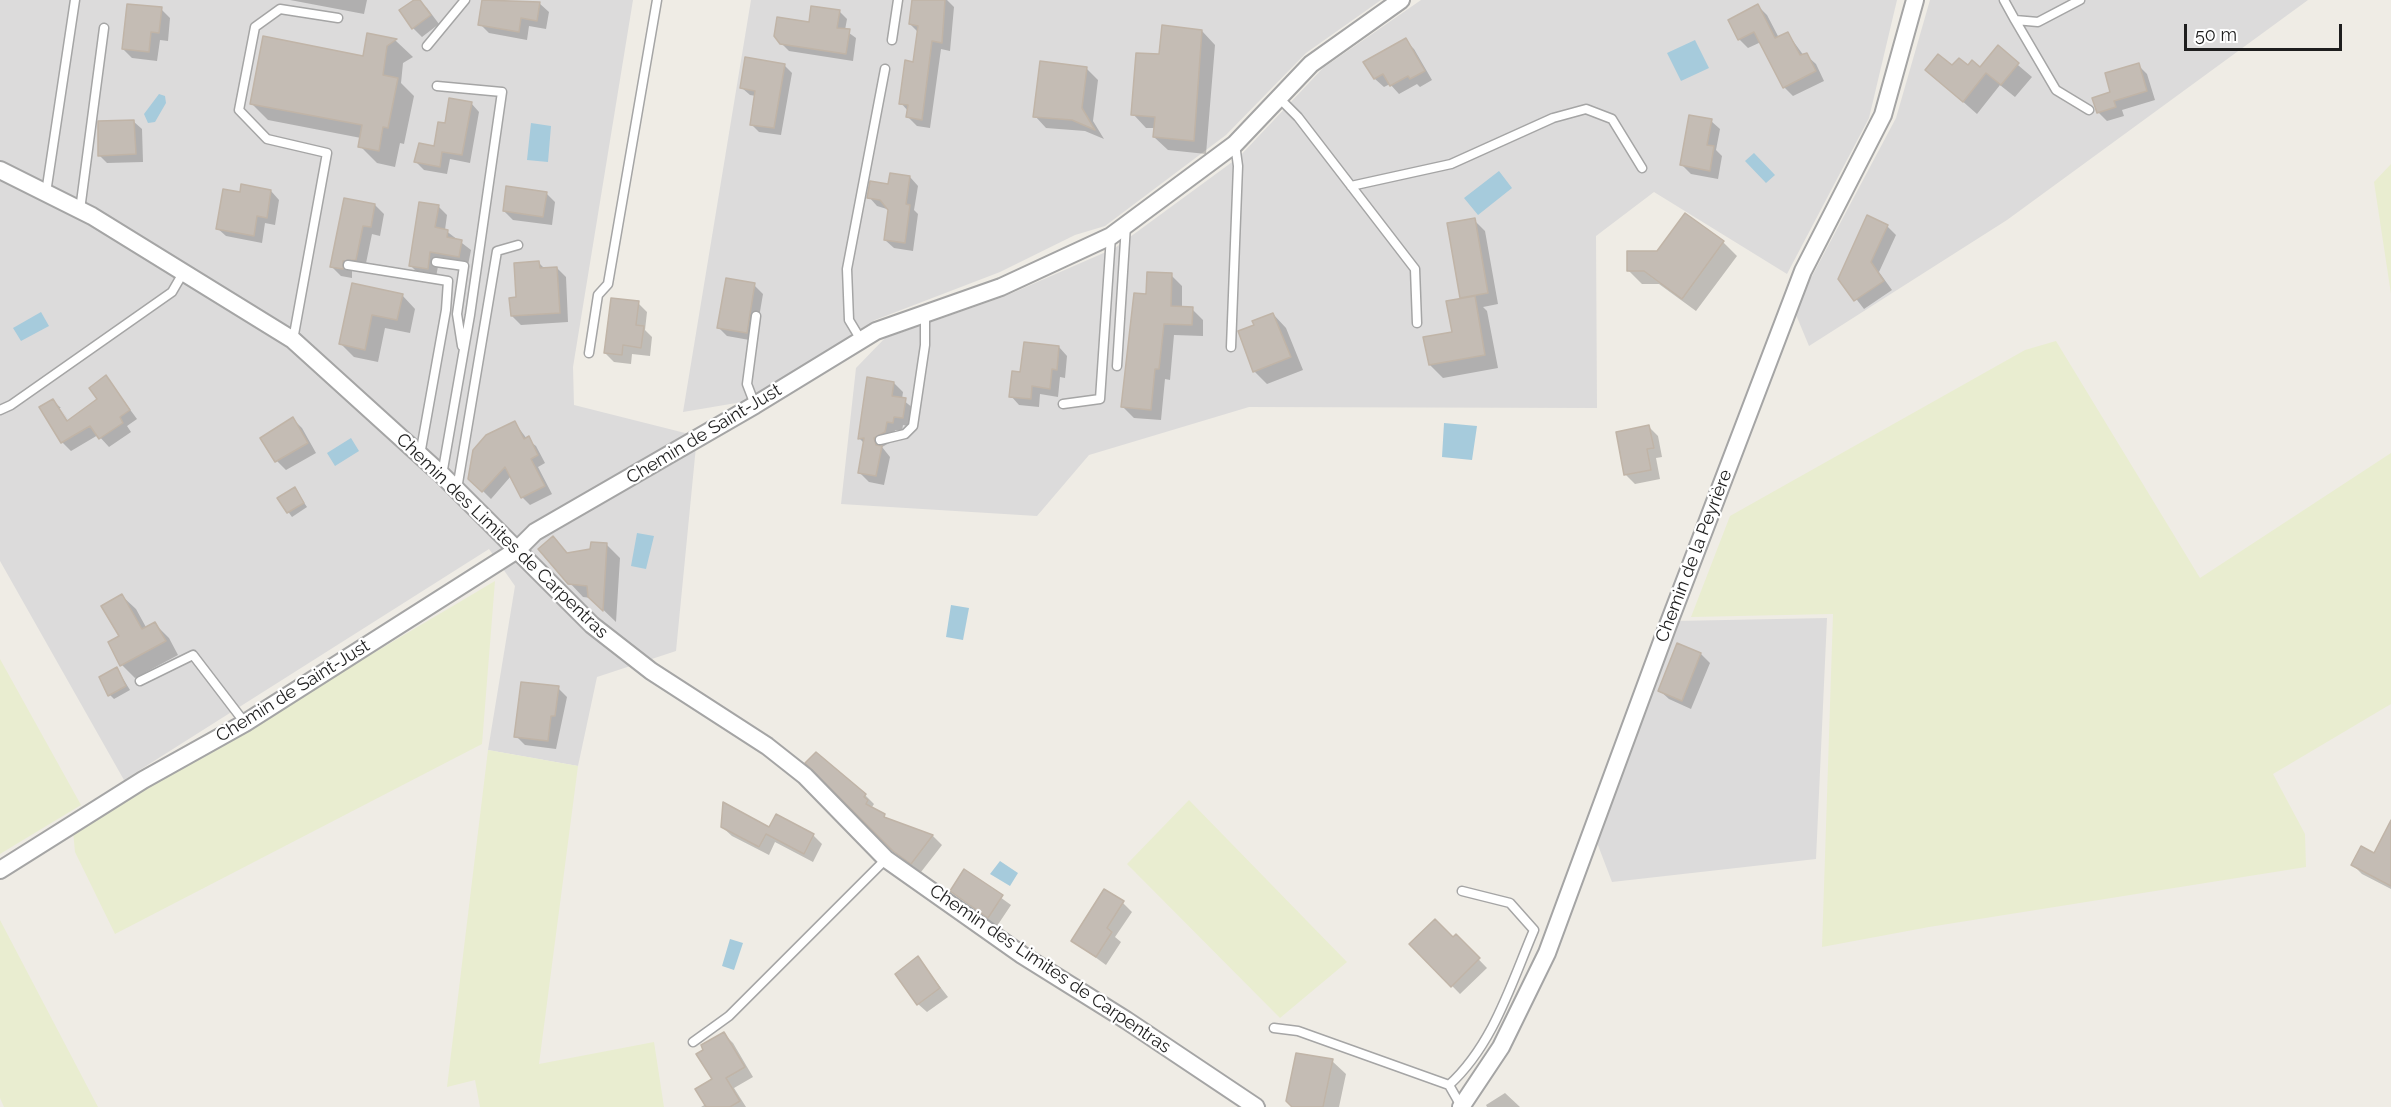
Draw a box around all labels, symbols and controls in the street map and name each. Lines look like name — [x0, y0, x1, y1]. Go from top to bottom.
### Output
scale bar — [2187, 12, 2344, 50]
text: 50 m — [2195, 24, 2237, 45]
street label: Chemin de Saint-Just — [623, 379, 785, 489]
street label: Chemin des Limites de Carpentras — [392, 429, 612, 643]
street label: Chemin de la Peyrière — [1651, 467, 1737, 645]
street label: Chemin de Saint-Just — [212, 635, 374, 747]
street label: Chemin des Limites de Carpentras — [925, 880, 1175, 1058]

